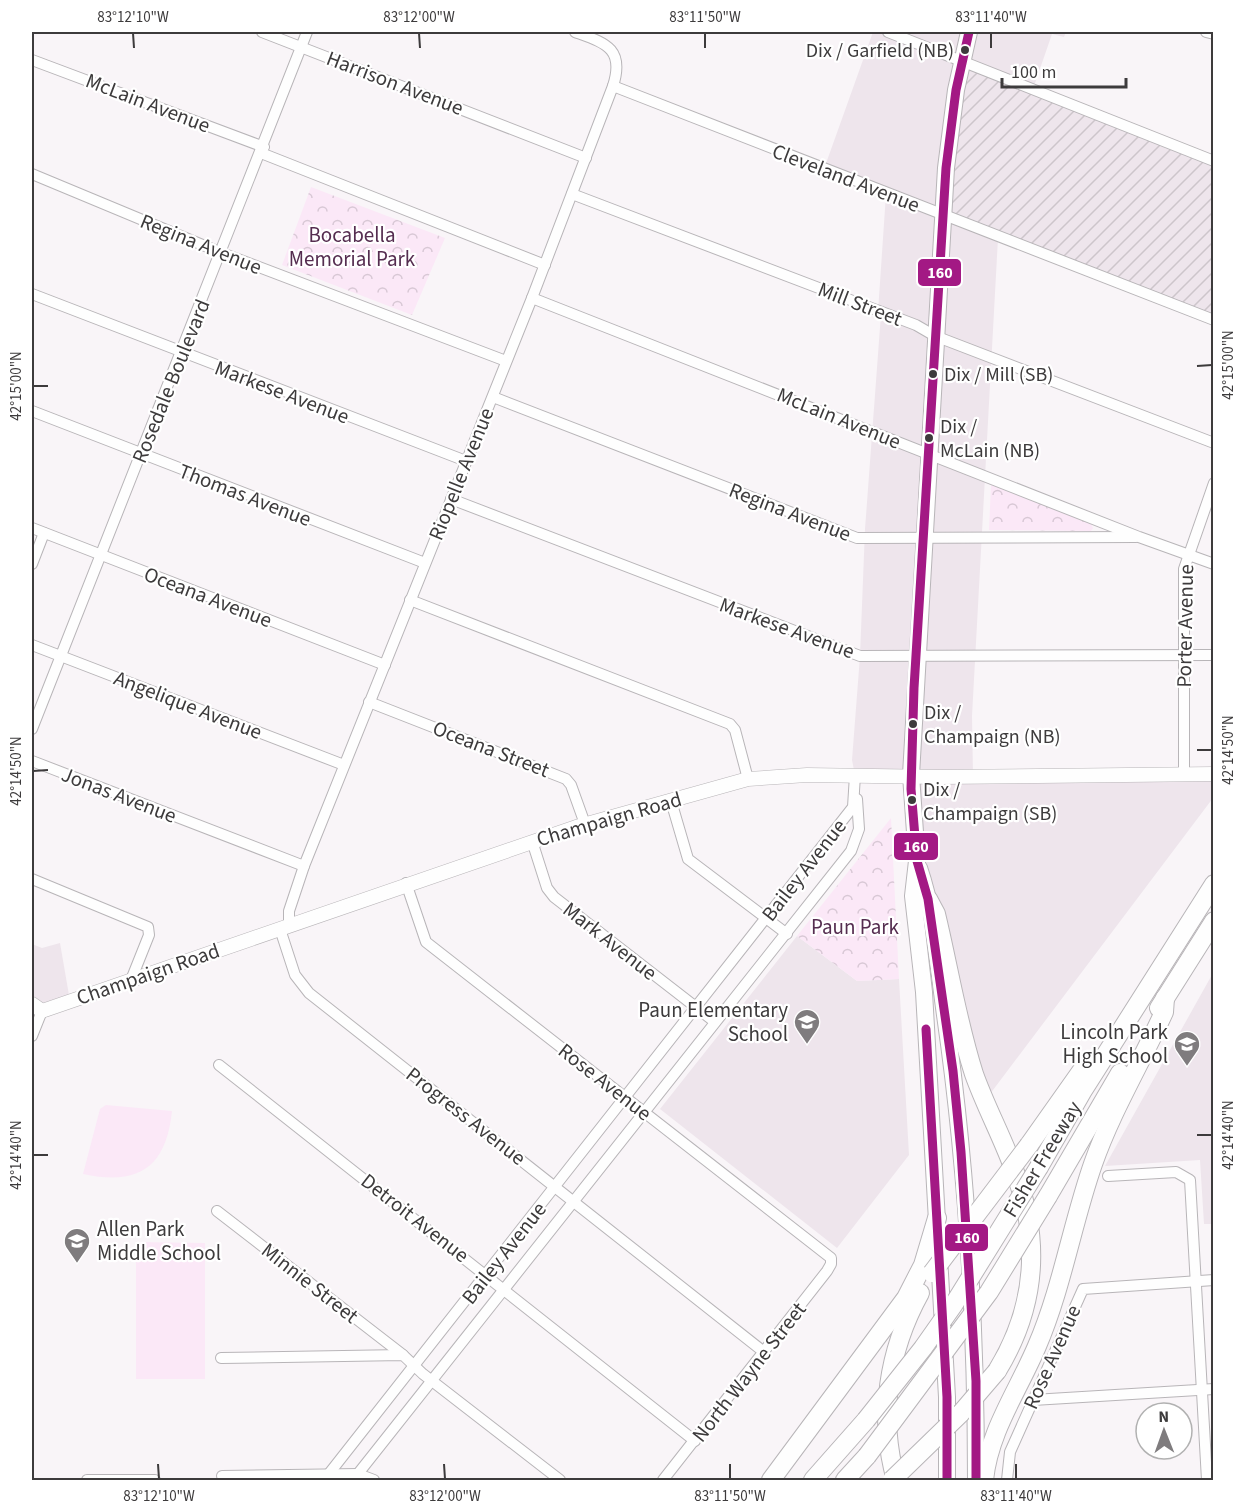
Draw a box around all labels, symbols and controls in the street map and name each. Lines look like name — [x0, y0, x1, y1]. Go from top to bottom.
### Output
text: 83°12'10"W — [97, 7, 169, 28]
text: 83°12'00"W — [383, 7, 455, 28]
text: 83°11'50"W — [669, 7, 741, 28]
text: 83°11'40"W — [955, 7, 1027, 28]
place label: Dix / Garfield (NB) — [806, 37, 954, 65]
street label: Harrison Avenue — [322, 43, 468, 123]
marker: Dix / Garfield (NB) — [959, 44, 971, 56]
scale bar — [1002, 51, 1126, 89]
text: 100 m — [1011, 60, 1056, 85]
street label: McLain Avenue — [81, 65, 215, 141]
street label: Cleveland Avenue — [768, 136, 924, 220]
street label: Regina Avenue — [136, 206, 266, 282]
park label: Bocabella Memorial Park — [289, 220, 416, 274]
line badge: 160 — [917, 258, 962, 287]
text: 160 — [927, 262, 953, 284]
street label: Mill Street — [814, 274, 906, 334]
street label: Rosedale Boulevard — [124, 295, 218, 467]
text: 42°15'00"N — [1218, 330, 1239, 400]
text: 42°15'00"N — [6, 351, 27, 421]
street label: Markese Avenue — [210, 353, 354, 431]
place label: Dix / Mill (SB) — [944, 361, 1053, 389]
marker: Dix / Mill (SB) — [927, 368, 939, 380]
street label: McLain Avenue — [773, 380, 905, 456]
street label: Riopelle Avenue — [421, 403, 501, 545]
place label: Dix / McLain (NB) — [940, 413, 1040, 465]
marker: Dix / McLain (NB) — [923, 432, 935, 444]
street label: Thomas Avenue — [174, 456, 316, 534]
street label: Regina Avenue — [725, 475, 855, 549]
street label: Oceana Avenue — [140, 559, 276, 635]
street label: Porter Avenue — [1169, 564, 1201, 688]
street label: Markese Avenue — [715, 590, 859, 666]
street label: Angelique Avenue — [110, 663, 266, 747]
place label: Dix / Champaign (NB) — [924, 699, 1061, 751]
street label: Oceana Street — [428, 713, 554, 785]
text: 42°14'50"N — [1218, 715, 1239, 785]
marker: Dix / Champaign (NB) — [907, 718, 919, 730]
text: 42°14'50"N — [6, 736, 27, 806]
street label: Jonas Avenue — [57, 759, 181, 831]
place label: Dix / Champaign (SB) — [923, 776, 1057, 828]
street label: Champaign Road — [533, 784, 685, 854]
marker: Dix / Champaign (SB) — [906, 794, 918, 806]
street label: Bailey Avenue — [754, 812, 854, 928]
line badge: 160 — [893, 832, 939, 861]
text: 160 — [903, 836, 929, 858]
street label: Mark Avenue — [556, 895, 664, 987]
park label: Paun Park — [811, 912, 900, 942]
street label: Champaign Road — [72, 935, 224, 1013]
place label: Paun Elementary School — [638, 995, 788, 1049]
school or university icon: Paun Elementary School — [792, 1007, 822, 1045]
place label: Lincoln Park High School — [1060, 1017, 1169, 1071]
school or university icon: Lincoln Park High School — [1172, 1029, 1202, 1067]
street label: Rose Avenue — [552, 1036, 658, 1128]
street label: Progress Avenue — [400, 1060, 532, 1172]
street label: Fisher Freeway — [995, 1095, 1089, 1223]
text: 42°14'40"N — [1218, 1100, 1239, 1170]
text: 42°14'40"N — [6, 1120, 27, 1190]
street label: Detroit Avenue — [355, 1166, 475, 1270]
street label: Bailey Avenue — [454, 1195, 554, 1311]
place label: Allen Park Middle School — [97, 1214, 221, 1268]
line badge: 160 — [944, 1223, 989, 1252]
school or university icon: Allen Park Middle School — [62, 1226, 92, 1264]
text: 160 — [954, 1227, 980, 1249]
street label: Minnie Street — [255, 1236, 365, 1330]
street label: North Wayne Street — [685, 1296, 813, 1448]
street label: Rose Avenue — [1016, 1300, 1088, 1414]
north arrow — [1134, 1401, 1194, 1461]
text: N — [1158, 1406, 1169, 1428]
text: 83°12'10"W — [123, 1486, 195, 1507]
text: 83°12'00"W — [409, 1486, 481, 1507]
text: 83°11'50"W — [694, 1486, 766, 1507]
text: 83°11'40"W — [980, 1486, 1052, 1507]

